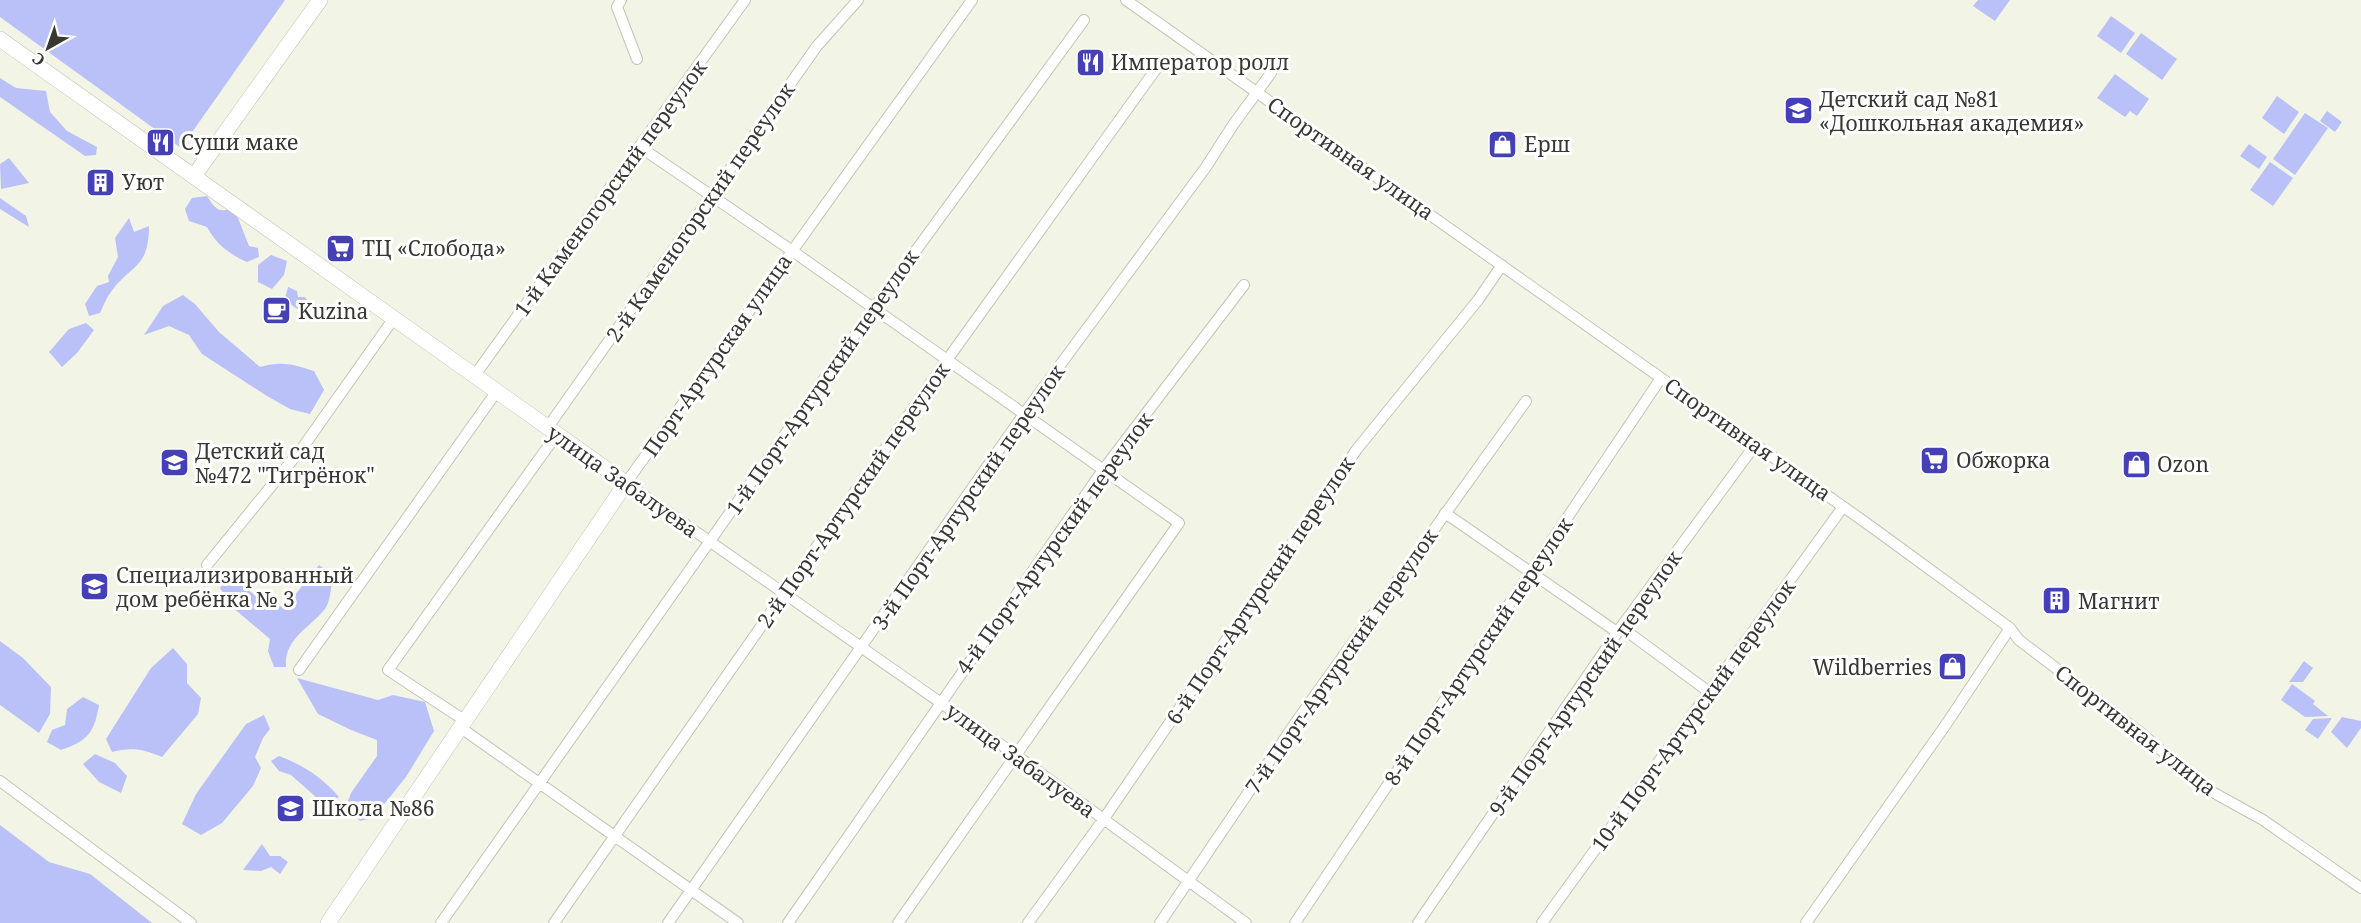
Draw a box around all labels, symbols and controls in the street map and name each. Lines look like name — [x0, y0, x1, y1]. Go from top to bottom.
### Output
north arrow — [18, 18, 78, 78]
restaurant icon: Император ролл — [1074, 46, 1106, 78]
text: С — [27, 48, 49, 71]
place label: Император ролл — [1111, 48, 1289, 76]
street label: 1-й Каменогорский переулок — [507, 54, 713, 322]
street label: 2-й Каменогорский переулок — [599, 76, 801, 347]
place label: Детский сад №81 «Дошкольная академия» — [1819, 85, 2084, 137]
street label: Спортивная улица — [1262, 90, 1440, 226]
school or university icon: Детский сад №81 «Дошкольная академия» — [1782, 95, 1814, 127]
restaurant icon: Суши маке — [144, 126, 176, 158]
place label: Суши маке — [181, 128, 298, 156]
shop icon: Ерш — [1487, 128, 1519, 160]
place label: Ерш — [1524, 130, 1570, 158]
building icon: Уют — [85, 166, 117, 198]
place label: Уют — [122, 168, 164, 196]
supermarket icon: ТЦ «Слобода» — [325, 232, 357, 264]
place label: ТЦ «Слобода» — [362, 234, 506, 262]
street label: 1-й Порт-Артурский переулок — [719, 243, 925, 520]
street label: Порт-Артурская улица — [636, 248, 798, 462]
cafe icon: Kuzina — [261, 295, 293, 327]
place label: Kuzina — [298, 297, 368, 325]
street label: 2-й Порт-Артурский переулок — [750, 356, 956, 633]
street label: 3-й Порт-Артурский переулок — [865, 358, 1071, 635]
street label: Спортивная улица — [1659, 371, 1837, 507]
street label: 4-й Порт-Артурский переулок — [949, 406, 1159, 680]
street label: улица Забалуева — [542, 418, 704, 544]
place label: Детский сад №472 "Тигрёнок" — [195, 437, 375, 489]
supermarket icon: Обжорка — [1919, 444, 1951, 476]
place label: Обжорка — [1956, 446, 2050, 474]
school or university icon: Детский сад №472 "Тигрёнок" — [158, 447, 190, 479]
shop icon: Ozon — [2120, 448, 2152, 480]
street label: 6-й Порт-Артурский переулок — [1160, 450, 1361, 730]
place label: Ozon — [2157, 450, 2209, 478]
street label: 8-й Порт-Артурский переулок — [1378, 511, 1579, 791]
street label: 7-й Порт-Артурский переулок — [1238, 522, 1444, 799]
street label: 9-й Порт-Артурский переулок — [1482, 544, 1688, 821]
place label: Специализированный дом ребёнка № 3 — [116, 561, 354, 613]
school or university icon: Специализированный дом ребёнка № 3 — [79, 571, 111, 603]
street label: 10-й Порт-Артурский переулок — [1585, 573, 1802, 857]
building icon: Магнит — [2041, 585, 2073, 617]
place label: Магнит — [2078, 587, 2159, 615]
shop icon: Wildberries — [1937, 651, 1969, 683]
place label: Wildberries — [1813, 653, 1932, 681]
street label: Спортивная улица — [2050, 658, 2222, 802]
street label: улица Забалуева — [941, 696, 1101, 824]
school or university icon: Школа №86 — [275, 792, 307, 824]
place label: Школа №86 — [312, 794, 434, 822]

